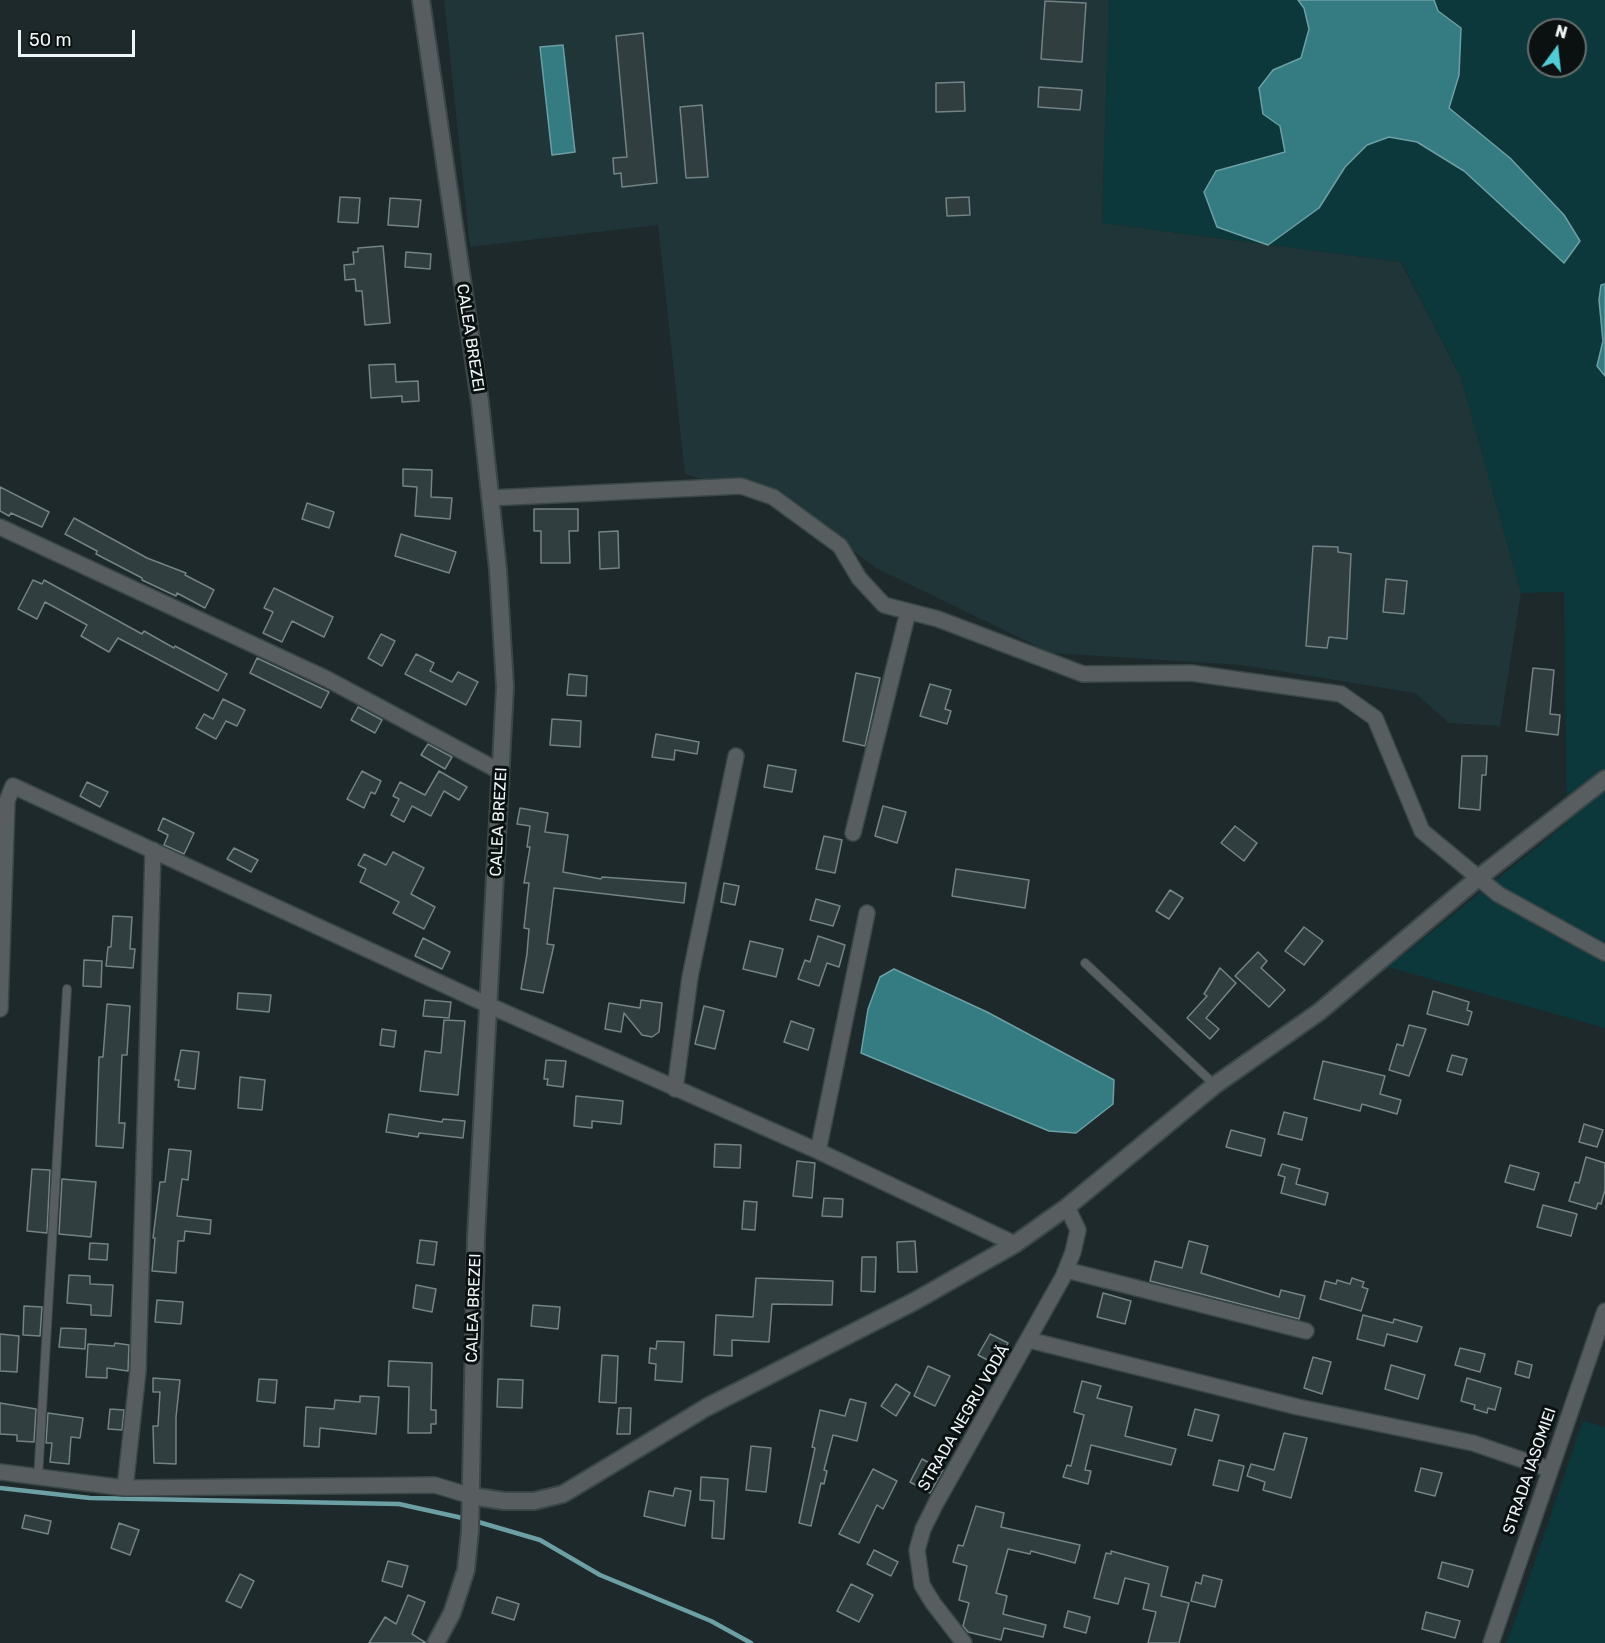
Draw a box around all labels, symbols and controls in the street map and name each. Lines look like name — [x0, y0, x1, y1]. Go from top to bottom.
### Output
scale bar — [21, 18, 138, 56]
north arrow — [1527, 18, 1587, 78]
text: N — [1553, 21, 1569, 43]
text: 50 m — [29, 29, 72, 51]
street label: CALEA BREZEI — [452, 283, 488, 393]
street label: CALEA BREZEI — [487, 767, 511, 877]
street label: CALEA BREZEI — [463, 1253, 485, 1363]
street label: STRADA NEGRU VODĂ — [914, 1342, 1014, 1494]
street label: STRADA IASOMIEI — [1499, 1405, 1561, 1537]

